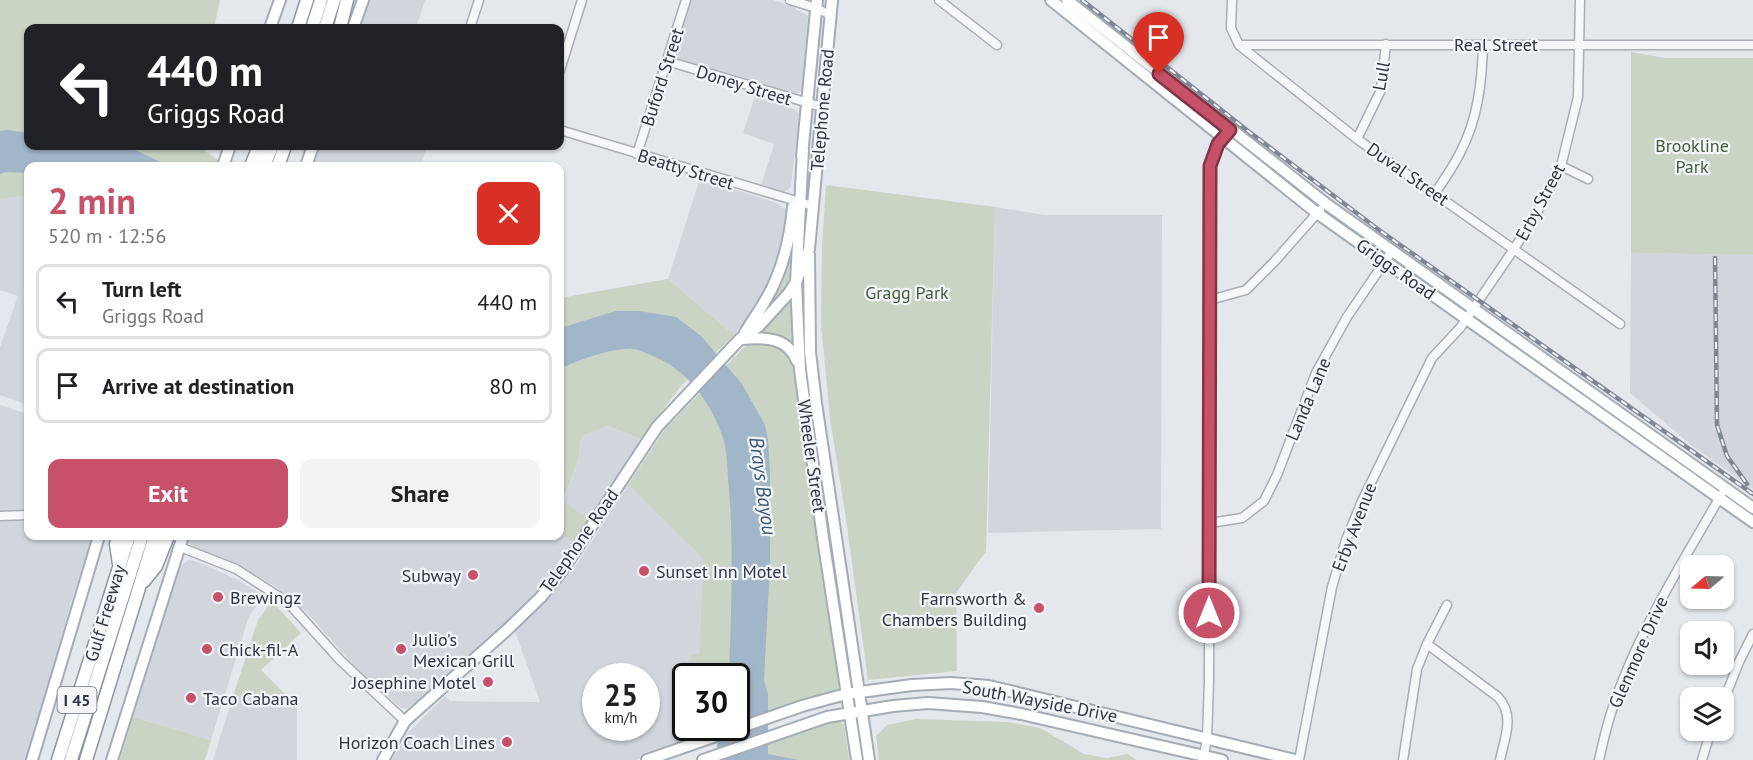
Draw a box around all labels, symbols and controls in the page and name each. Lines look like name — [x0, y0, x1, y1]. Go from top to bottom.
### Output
pin — [1133, 12, 1184, 74]
icon: arrive — [1142, 21, 1175, 54]
street label: Buford Street — [635, 25, 689, 129]
street label: Real Street — [1454, 33, 1538, 56]
text: 440 m — [147, 43, 263, 98]
icon: left — [48, 48, 126, 126]
street label: Telephone Road — [805, 48, 839, 172]
street label: Lull — [1367, 59, 1395, 92]
street label: Doney Street — [694, 60, 794, 110]
text: Griggs Road — [147, 96, 285, 130]
park label: Brookline Park — [1655, 134, 1729, 178]
street label: Duval Street — [1362, 137, 1454, 211]
street label: Beatty Street — [635, 143, 737, 195]
street label: Erby Street — [1510, 160, 1570, 244]
text: 2 min — [48, 177, 136, 224]
button: close — [477, 182, 540, 245]
text: 520 m · 12:56 — [48, 223, 166, 249]
street label: Griggs Road — [1352, 233, 1440, 305]
text: Turn left — [102, 275, 182, 303]
park label: Gragg Park — [865, 281, 949, 304]
icon: left — [51, 285, 84, 318]
text: 440 m — [477, 288, 537, 316]
text: Griggs Road — [102, 303, 204, 329]
street label: Landa Lane — [1280, 354, 1336, 444]
icon: arrive — [51, 369, 84, 402]
text: Arrive at destination — [102, 372, 294, 400]
text: 80 m — [489, 372, 537, 400]
street label: Wheeler Street — [793, 398, 831, 514]
water label: Brays Bayou — [743, 435, 783, 537]
button: Exit — [48, 459, 288, 528]
button: Share — [300, 459, 540, 528]
street label: Erby Avenue — [1327, 479, 1381, 575]
street label: Telephone Road — [534, 484, 624, 598]
north arrow — [1680, 555, 1734, 609]
map controls — [1680, 555, 1734, 741]
place label: Sunset Inn Motel — [656, 560, 787, 583]
street label: Gulf Freeway — [79, 561, 131, 664]
place label: Subway — [402, 564, 462, 587]
marker: Sunset Inn Motel — [637, 564, 651, 578]
marker: Subway — [466, 568, 480, 582]
position arrow — [1177, 581, 1241, 645]
place label: Brewingz — [230, 586, 301, 609]
place label: Farnsworth & Chambers Building — [882, 587, 1027, 631]
marker: Brewingz — [211, 590, 225, 604]
street label: Glenmore Drive — [1603, 593, 1673, 711]
marker: Farnsworth & Chambers Building — [1032, 601, 1046, 615]
button: sound — [1680, 621, 1734, 675]
place label: Julio's Mexican Grill — [412, 628, 515, 672]
place label: Chick-fil-A — [219, 638, 299, 661]
marker: Chick-fil-A — [200, 642, 214, 656]
marker: Julio's Mexican Grill — [394, 642, 408, 656]
speed limit sign: 30 — [672, 663, 750, 741]
place label: Josephine Motel — [351, 671, 477, 694]
marker: Josephine Motel — [481, 675, 495, 689]
text: 25 — [604, 675, 638, 714]
street label: South Wayside Drive — [961, 675, 1119, 727]
road number: I 45 — [58, 687, 97, 713]
place label: Taco Cabana — [203, 687, 299, 710]
button: layers — [1680, 687, 1734, 741]
marker: Taco Cabana — [184, 691, 198, 705]
text: km/h — [605, 708, 637, 727]
place label: Horizon Coach Lines — [339, 731, 495, 754]
marker: Horizon Coach Lines — [500, 735, 514, 749]

